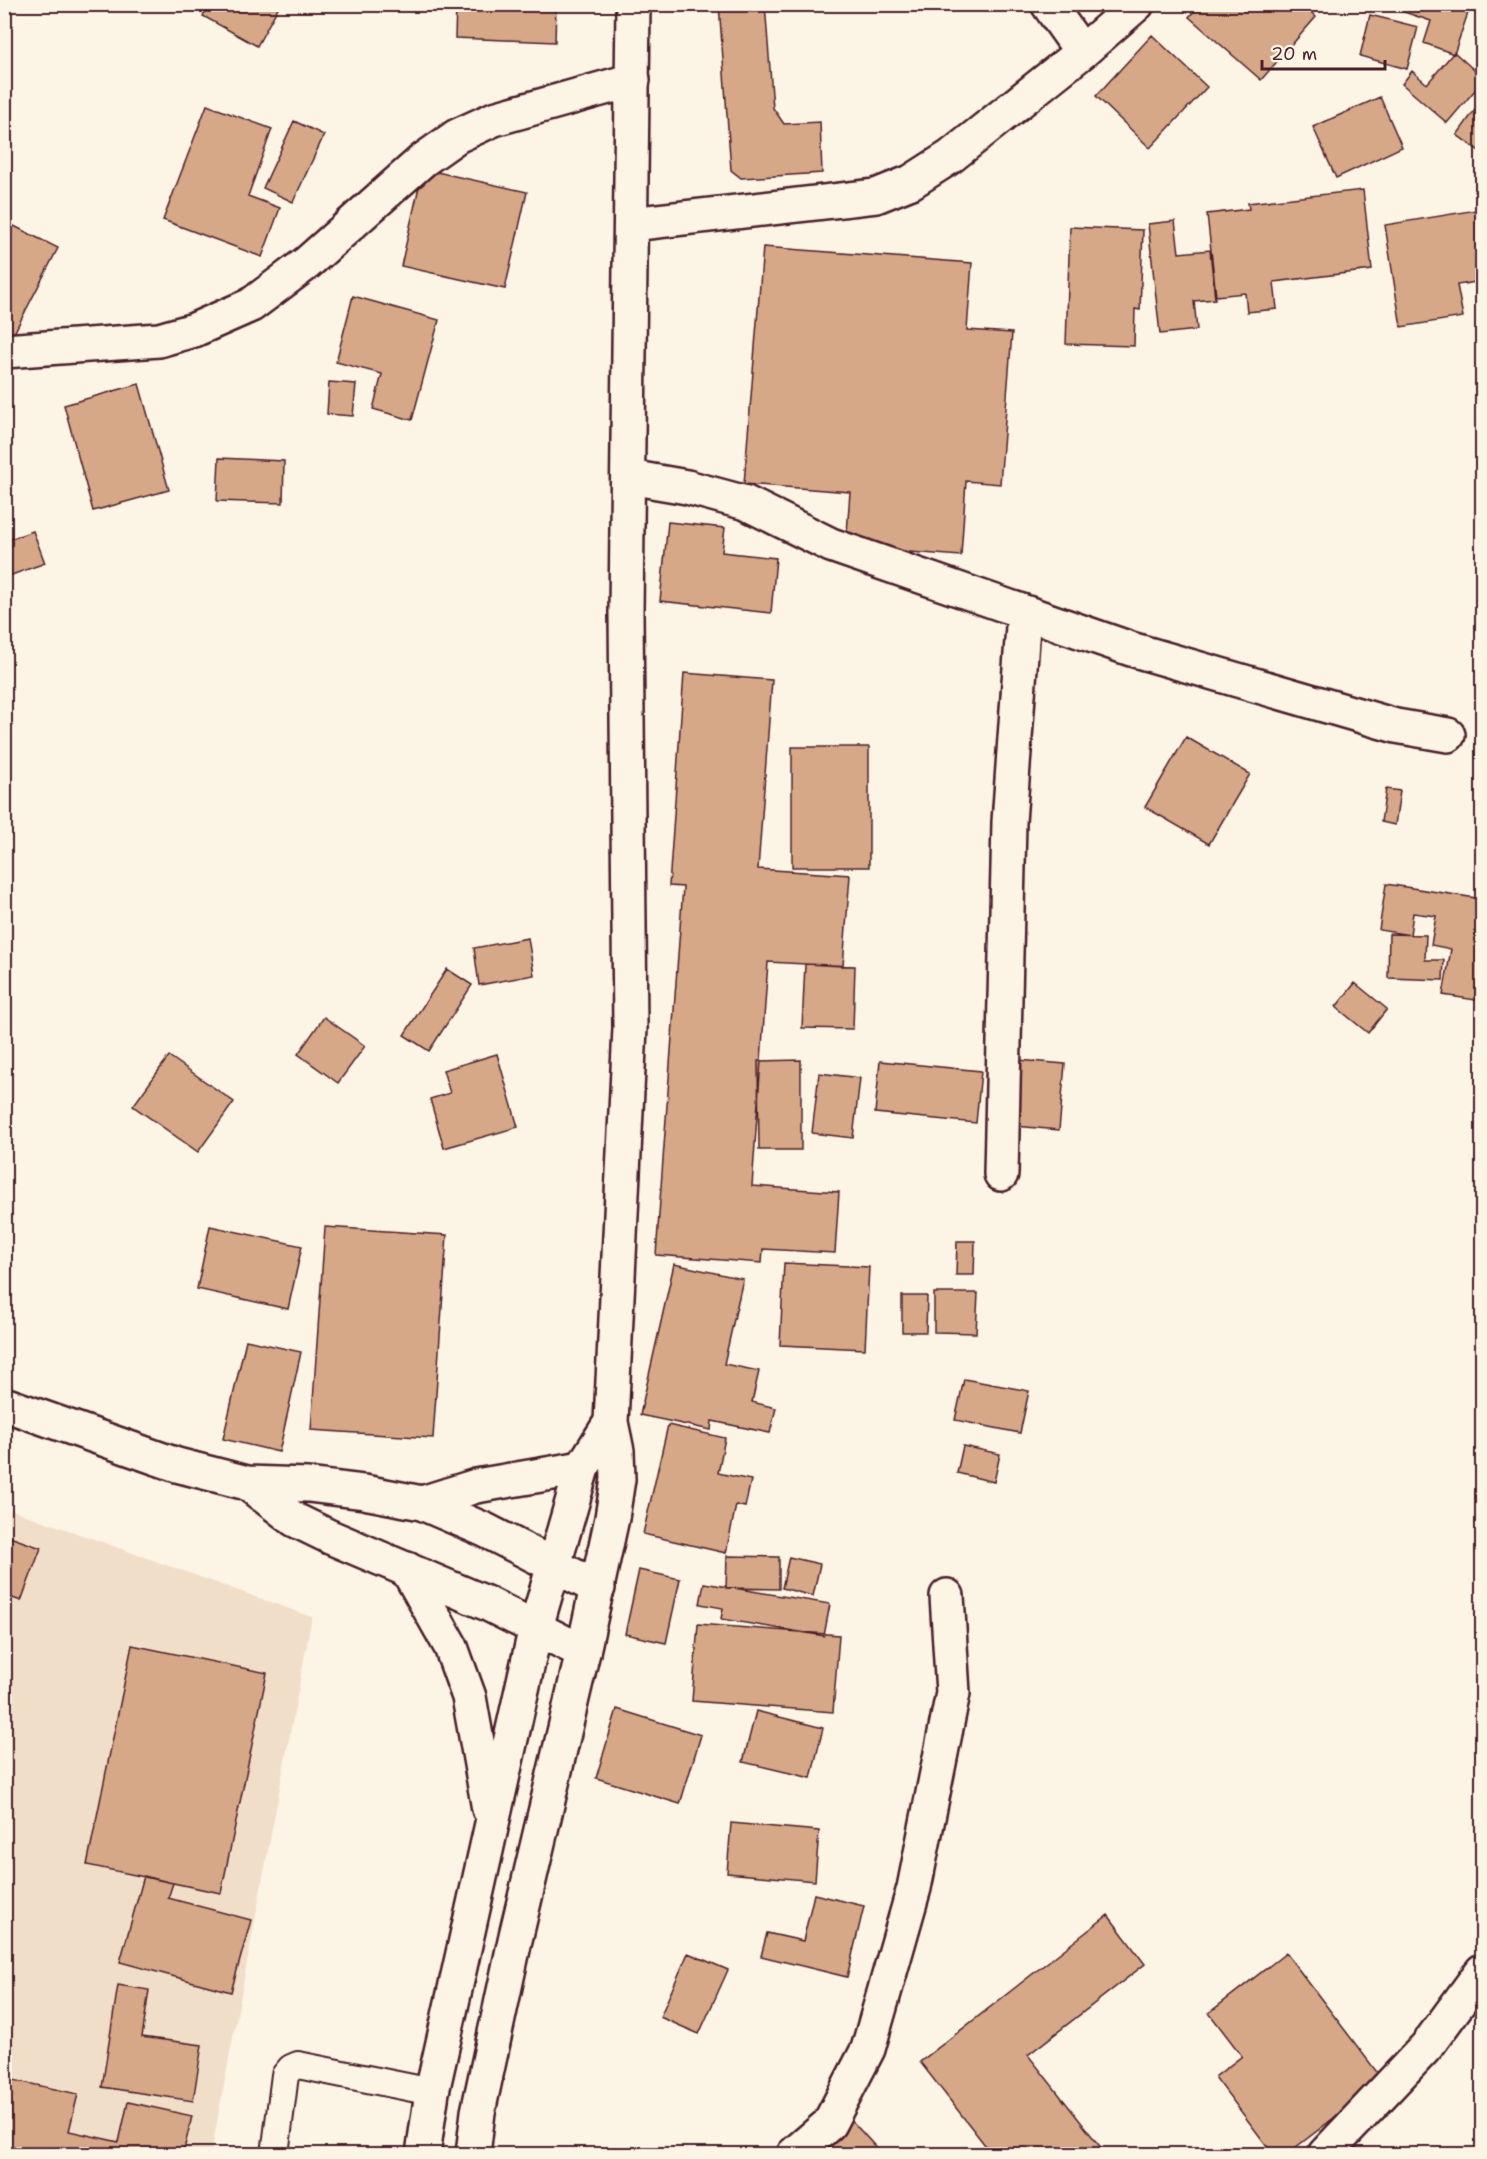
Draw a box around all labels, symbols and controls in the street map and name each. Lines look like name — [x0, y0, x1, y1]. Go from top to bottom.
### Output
scale bar — [1262, 33, 1385, 71]
text: 20 m — [1271, 42, 1317, 66]

